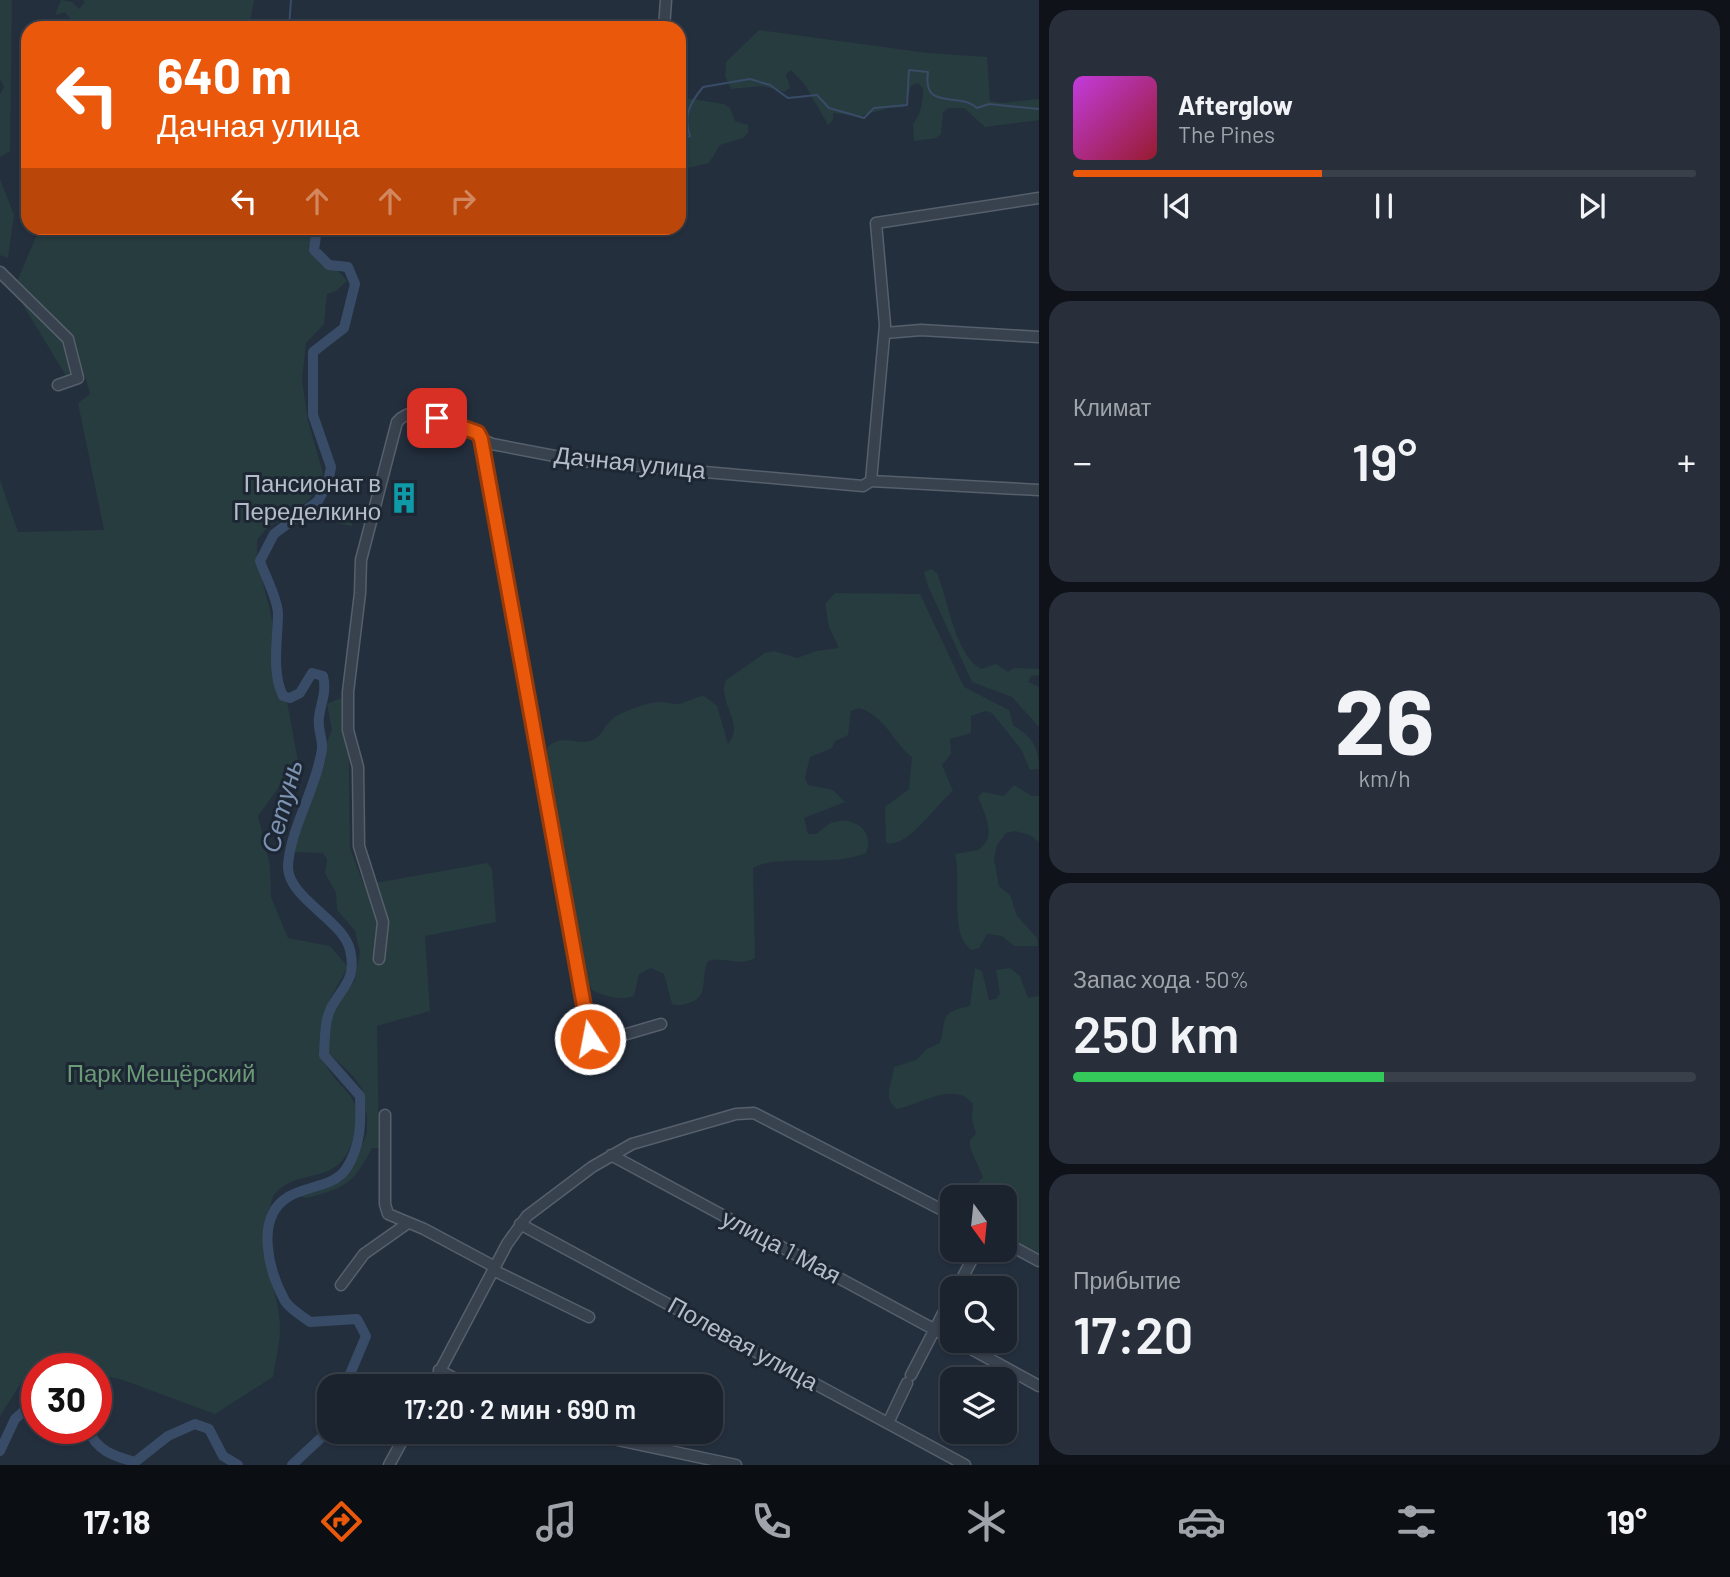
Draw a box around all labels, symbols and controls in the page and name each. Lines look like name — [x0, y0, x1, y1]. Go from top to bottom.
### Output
text: 640 m — [157, 45, 292, 104]
icon: left — [42, 49, 133, 140]
text: Afterglow — [1178, 89, 1293, 120]
text: Дачная улица — [157, 105, 360, 143]
text: The Pines — [1178, 120, 1275, 148]
icon: left — [225, 182, 263, 220]
icon: ahead — [298, 182, 336, 220]
icon: ahead — [371, 182, 409, 220]
icon: right — [444, 182, 482, 220]
icon: previous — [1158, 187, 1196, 225]
icon: pause — [1365, 187, 1403, 225]
icon: next — [1573, 187, 1611, 225]
pin — [407, 388, 467, 448]
text: Климат — [1073, 393, 1151, 421]
icon: arrive — [418, 399, 456, 437]
text: 19° — [1352, 429, 1417, 491]
text: − — [1073, 438, 1092, 484]
text: + — [1677, 438, 1696, 484]
street label: Дачная улица — [553, 439, 708, 484]
place label: Пансионат в Переделкино — [233, 468, 381, 525]
building icon: Пансионат в Переделкино — [387, 481, 421, 515]
text: 26 — [1335, 664, 1434, 773]
water label: Сетунь — [253, 756, 308, 856]
text: km/h — [1358, 764, 1411, 792]
text: Запас хода · 50% — [1073, 965, 1249, 993]
text: 250 km — [1073, 1001, 1239, 1063]
position arrow — [553, 1002, 627, 1076]
park label: Парк Мещёрский — [67, 1058, 255, 1087]
north arrow — [940, 1185, 1017, 1262]
map controls — [940, 1185, 1017, 1444]
street label: улица 1 Мая — [717, 1202, 846, 1289]
text: Прибытие — [1073, 1266, 1181, 1294]
button: search — [940, 1276, 1017, 1353]
street label: Полевая улица — [664, 1290, 824, 1396]
text: 17:20 — [1073, 1302, 1193, 1364]
speed limit sign: 30 — [21, 1353, 112, 1444]
button: layers — [940, 1367, 1017, 1444]
text: 17:20 · 2 мин · 690 m — [404, 1393, 636, 1424]
icon: directions — [317, 1497, 366, 1546]
icon: music — [532, 1497, 581, 1546]
icon: phone — [747, 1497, 796, 1546]
icon: climate — [962, 1497, 1011, 1546]
icon: car — [1177, 1497, 1226, 1546]
icon: filters — [1392, 1497, 1441, 1546]
text: 17:18 — [83, 1502, 151, 1540]
text: 19° — [1607, 1502, 1647, 1540]

